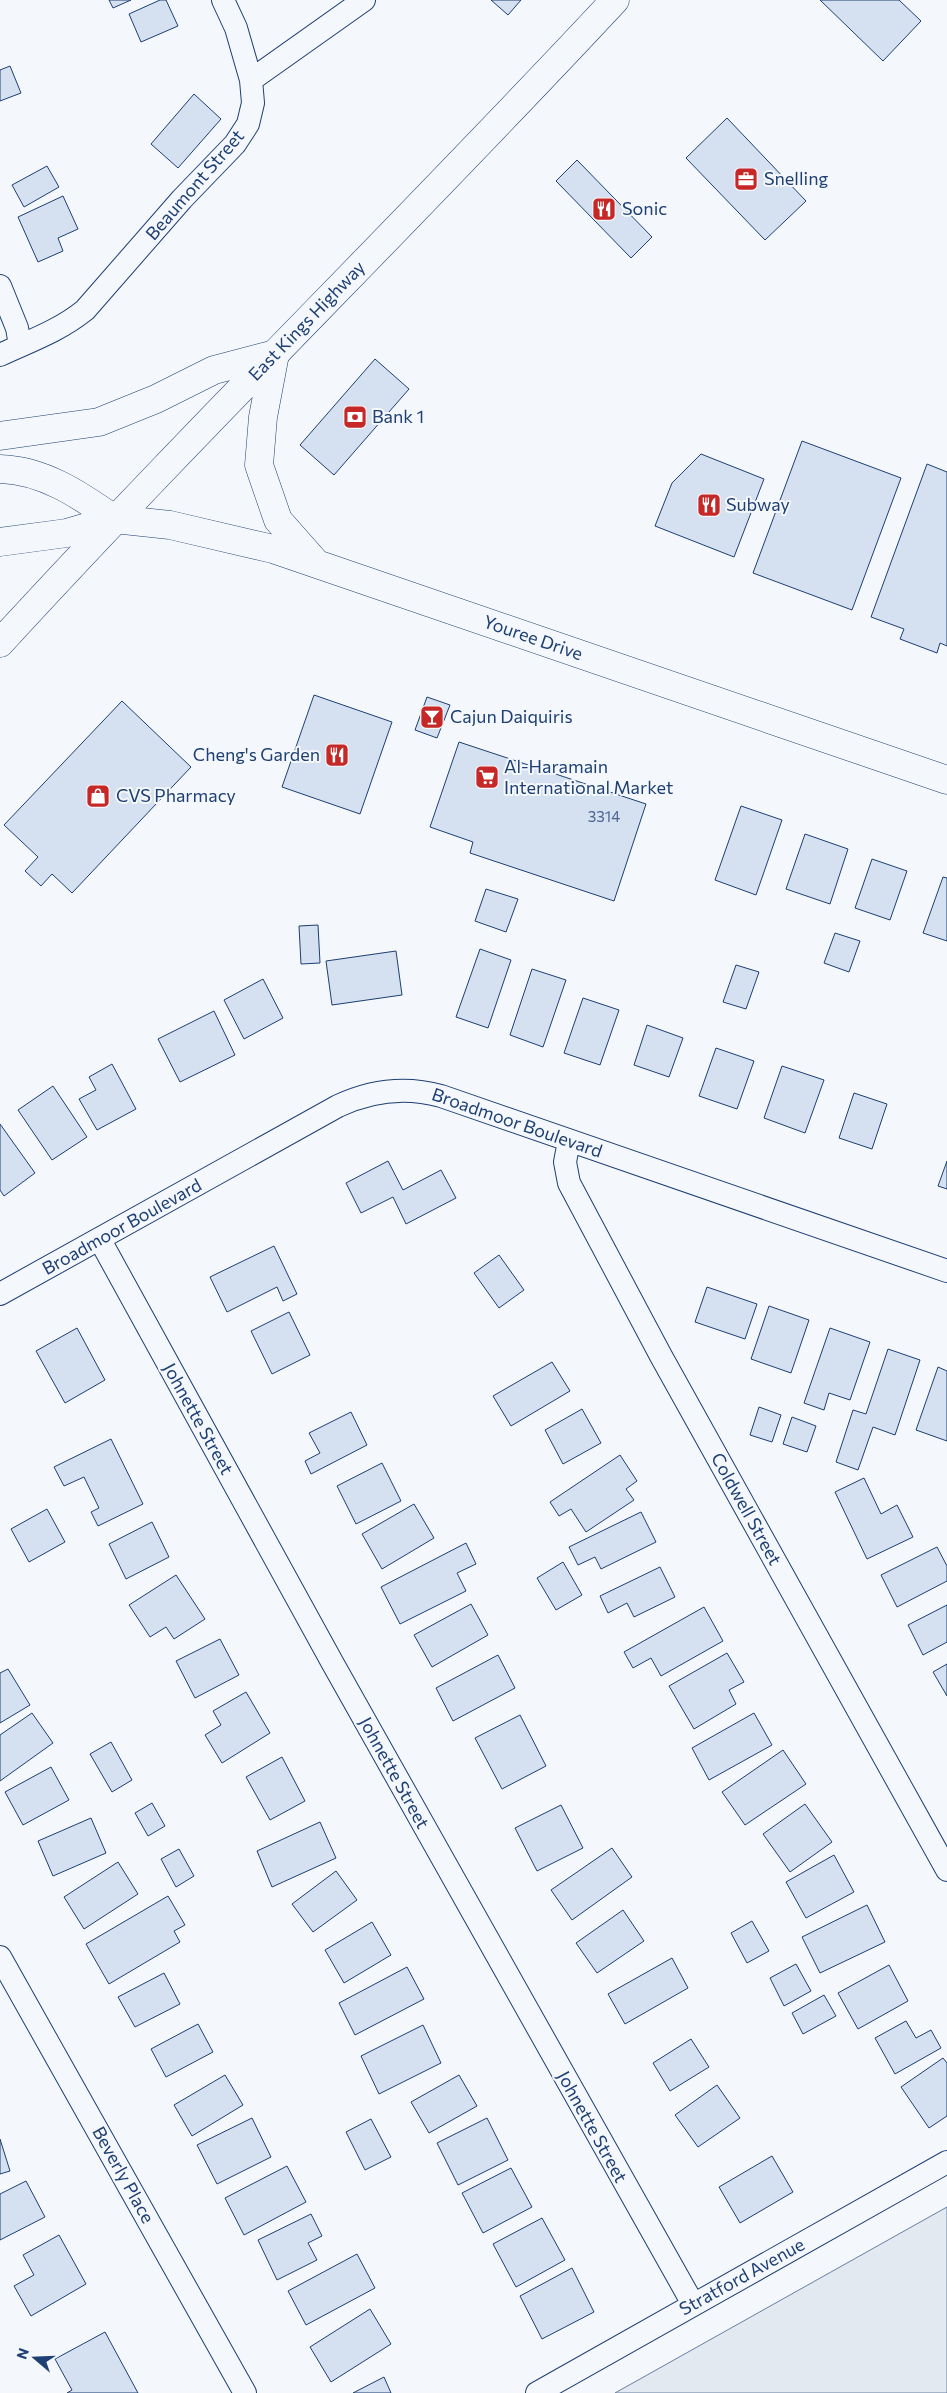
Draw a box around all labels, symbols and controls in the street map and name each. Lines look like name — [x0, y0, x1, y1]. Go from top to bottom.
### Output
street label: Beaumont Street — [140, 125, 248, 244]
office icon: Snelling — [733, 166, 759, 192]
place label: Snelling — [764, 167, 828, 189]
restaurant icon: Sonic — [591, 196, 617, 222]
place label: Sonic — [622, 197, 667, 219]
street label: East Kings Highway — [243, 256, 369, 385]
bank icon: Bank 1 — [342, 404, 368, 430]
place label: Bank 1 — [372, 405, 424, 427]
restaurant icon: Subway — [696, 492, 722, 518]
place label: Subway — [726, 493, 790, 515]
street label: Youree Drive — [481, 610, 586, 664]
bar icon: Cajun Daiquiris — [419, 704, 445, 730]
place label: Cajun Daiquiris — [450, 705, 573, 727]
restaurant icon: Cheng's Garden — [324, 742, 350, 768]
place label: Cheng's Garden — [193, 743, 320, 765]
place label: Al-Haramain International Market — [504, 755, 673, 798]
supermarket icon: Al-Haramain International Market — [474, 764, 500, 790]
shop icon: CVS Pharmacy — [85, 783, 111, 809]
place label: CVS Pharmacy — [116, 784, 236, 806]
house number: 3314 — [588, 807, 620, 825]
street label: Broadmoor Boulevard — [429, 1083, 606, 1162]
street label: Broadmoor Boulevard — [38, 1173, 205, 1279]
street label: Johnette Street — [159, 1359, 239, 1478]
street label: Coldwell Street — [707, 1448, 787, 1569]
street label: Johnette Street — [355, 1713, 435, 1832]
street label: Johnette Street — [553, 2067, 633, 2186]
street label: Beverly Place — [88, 2122, 160, 2227]
street label: Stratford Avenue — [675, 2233, 808, 2320]
north arrow — [10, 2333, 60, 2383]
text: N — [12, 2346, 32, 2361]

